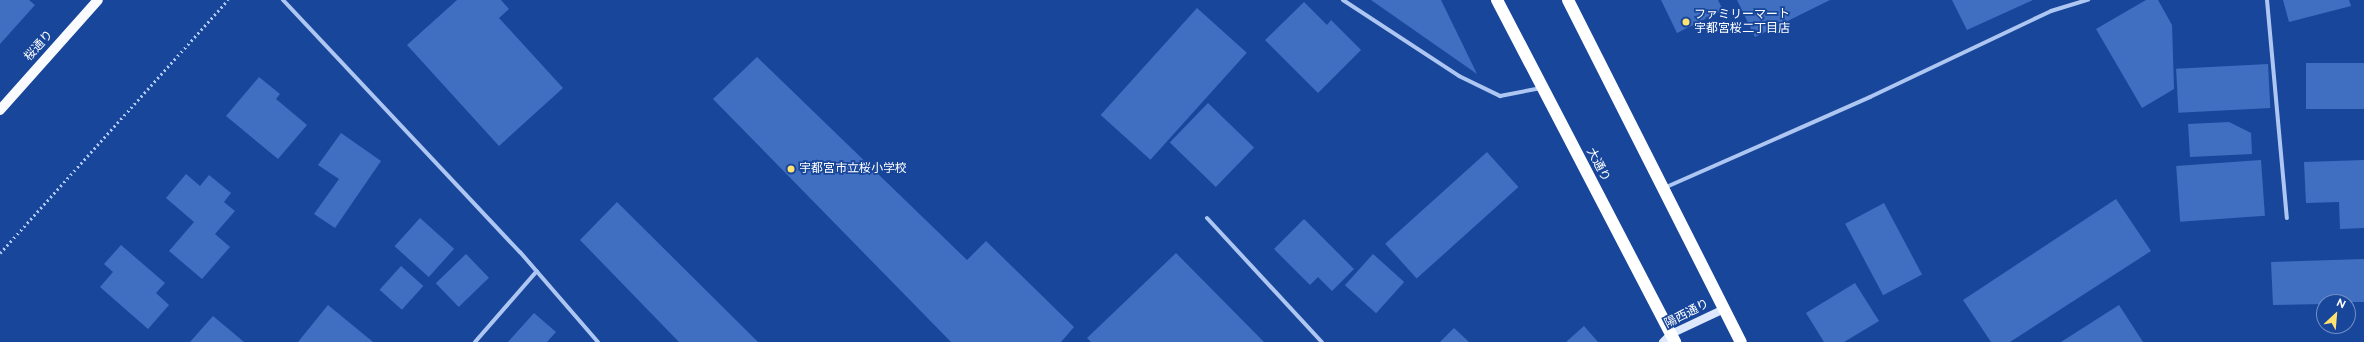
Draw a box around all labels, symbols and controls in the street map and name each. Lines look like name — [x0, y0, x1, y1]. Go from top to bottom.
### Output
place label: ファミリーマート 宇都宮桜二丁目店 — [1694, 8, 1790, 36]
marker: ファミリーマート 宇都宮桜二丁目店 — [1681, 17, 1691, 27]
street label: 桜通り — [22, 28, 56, 64]
street label: 大通り — [1583, 146, 1613, 184]
place label: 宇都宮市立桜小学校 — [799, 162, 907, 176]
marker: 宇都宮市立桜小学校 — [786, 164, 796, 174]
north arrow — [2316, 294, 2356, 334]
text: N — [2334, 296, 2348, 311]
street label: 陽西通り — [1662, 297, 1712, 331]

